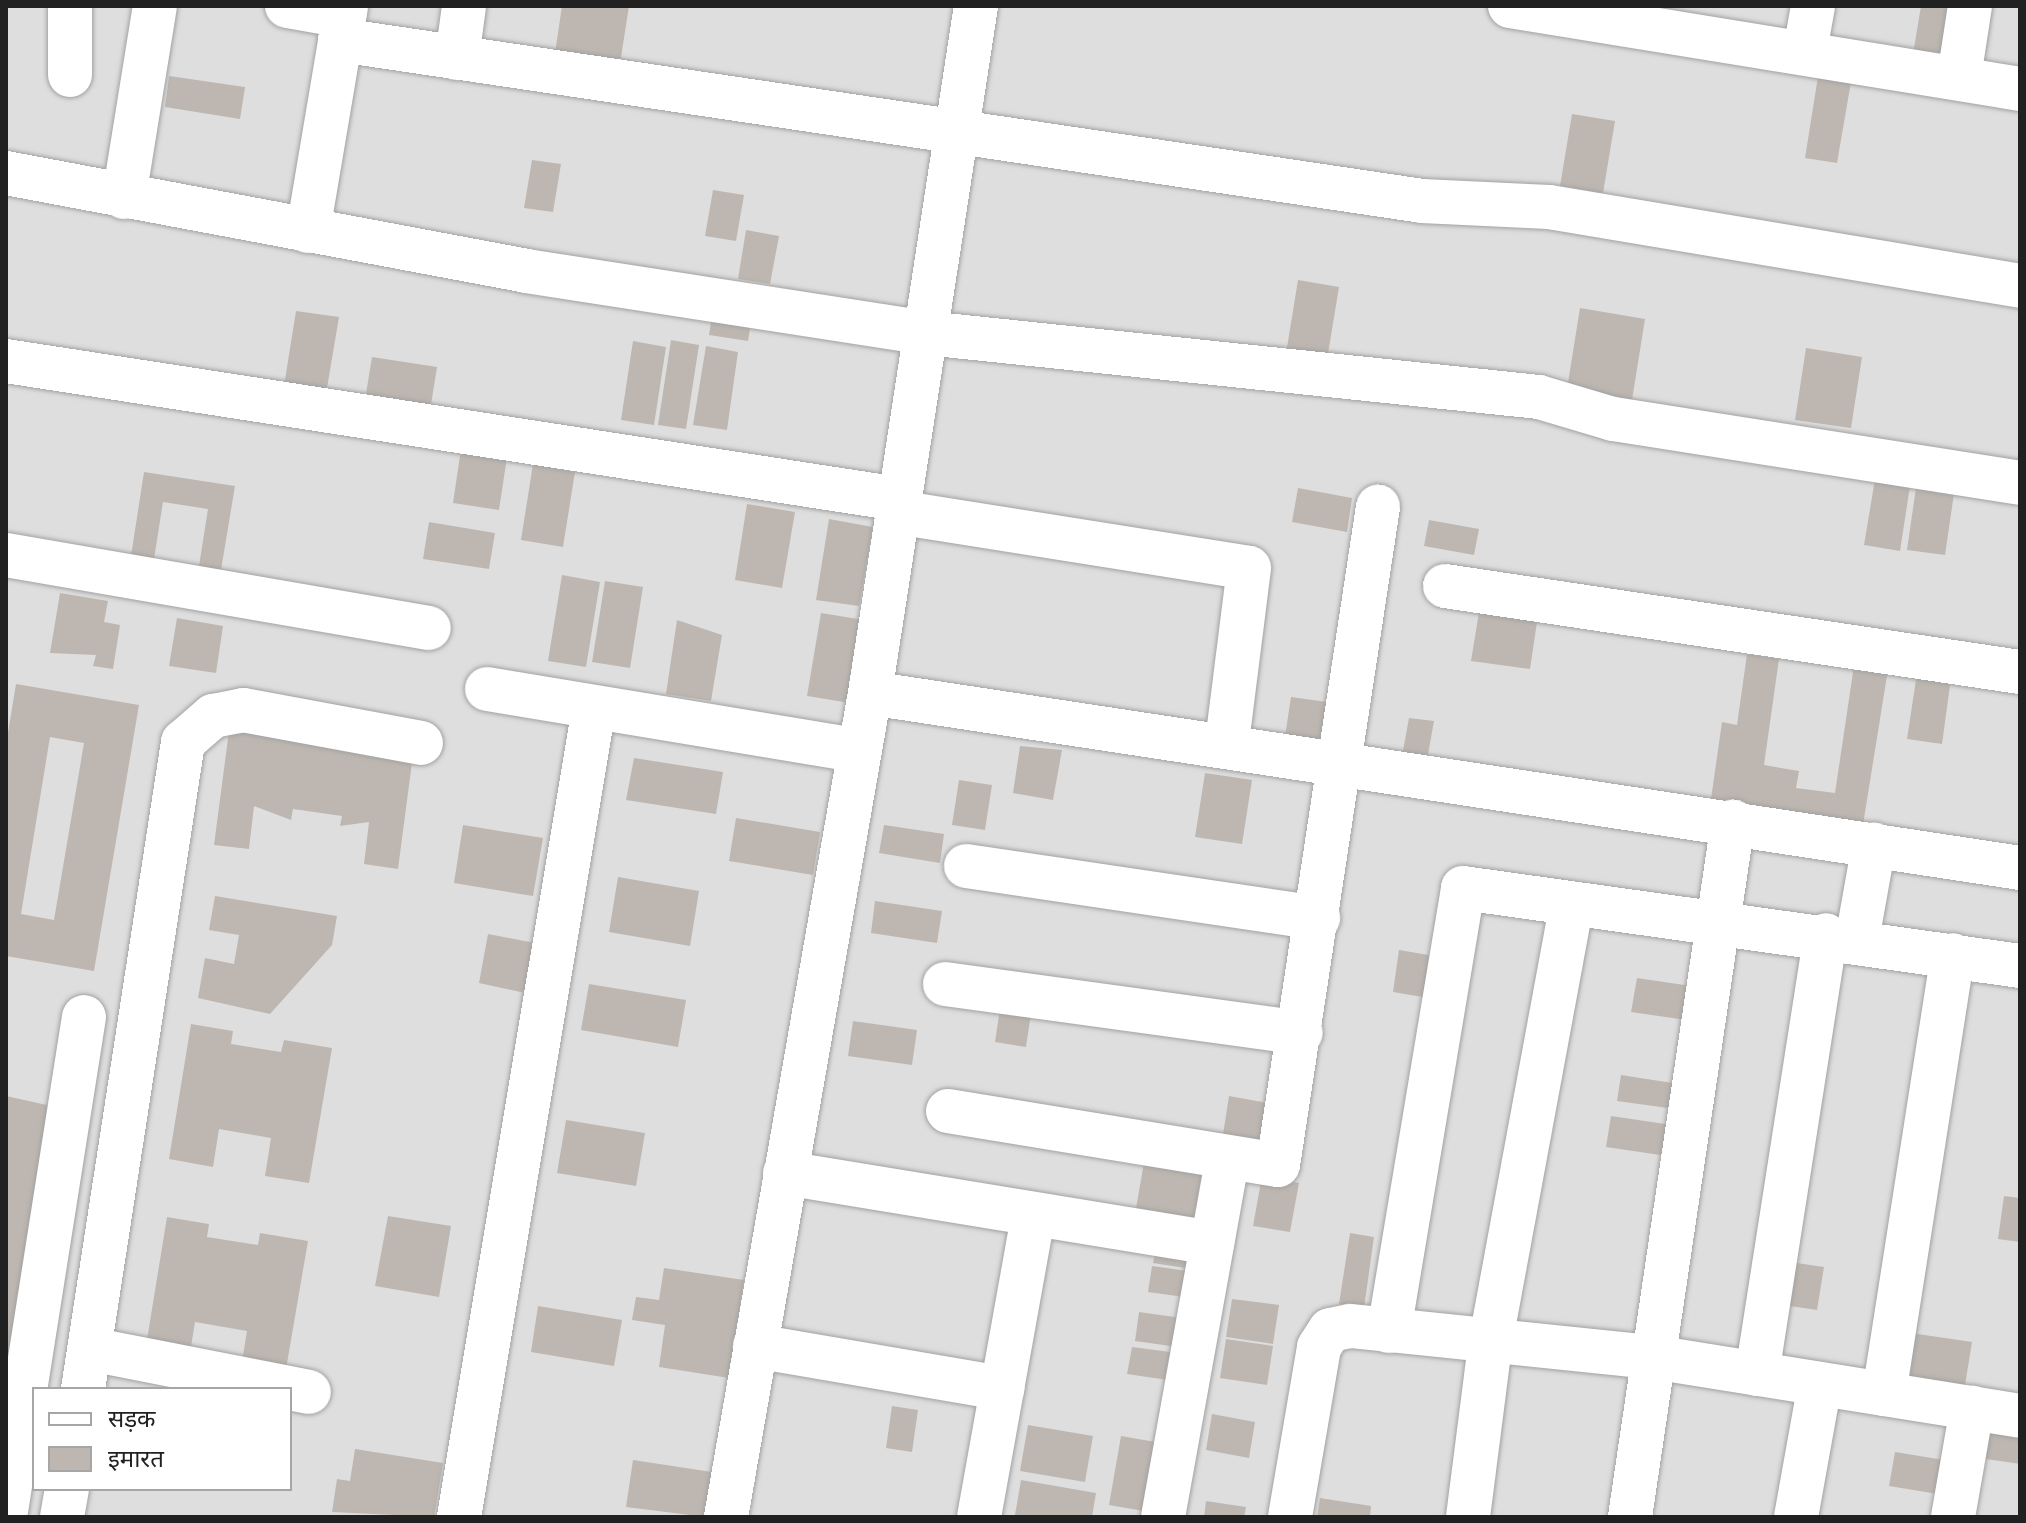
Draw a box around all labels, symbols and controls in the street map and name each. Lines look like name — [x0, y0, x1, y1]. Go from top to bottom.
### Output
legend — [32, 1387, 292, 1491]
text: सड़क — [108, 1401, 156, 1434]
text: इमारत — [108, 1441, 164, 1474]

